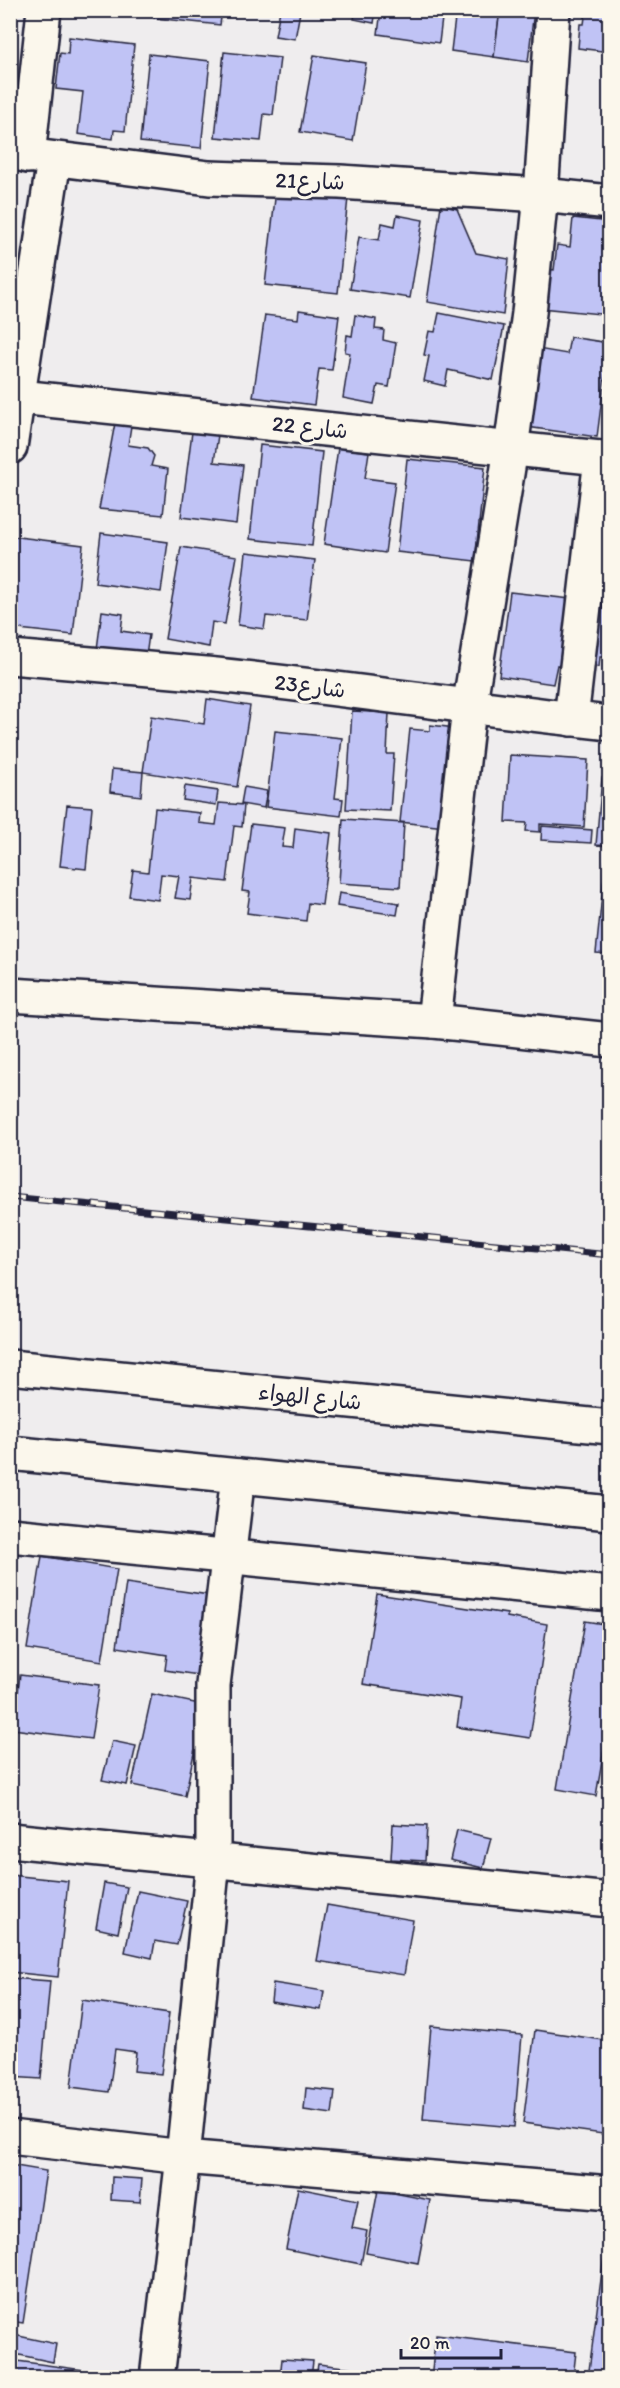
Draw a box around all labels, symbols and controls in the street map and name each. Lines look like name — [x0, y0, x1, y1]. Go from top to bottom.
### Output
street label: شارع21 — [275, 166, 345, 198]
street label: شارع 22 — [271, 410, 349, 446]
street label: شارع23 — [273, 668, 347, 706]
street label: شارع الهواء — [257, 1378, 363, 1418]
scale bar — [401, 2322, 502, 2360]
text: 20 m — [410, 2332, 450, 2354]

